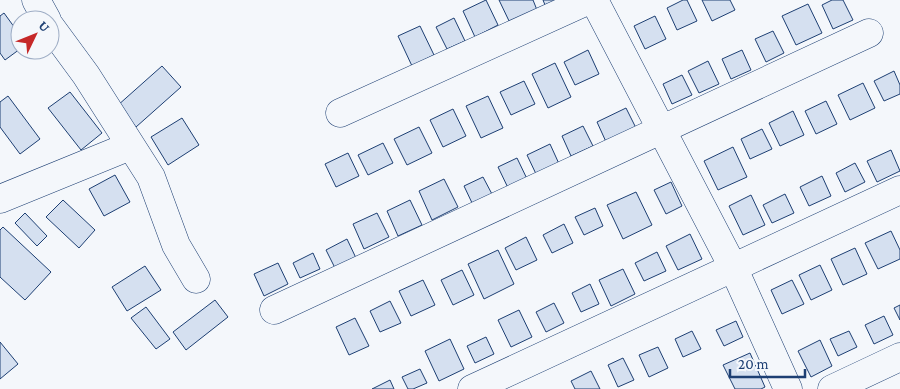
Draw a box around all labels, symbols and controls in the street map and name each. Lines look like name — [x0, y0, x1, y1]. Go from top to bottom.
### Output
north arrow — [10, 10, 60, 60]
text: U — [35, 17, 54, 35]
scale bar — [730, 346, 805, 378]
text: 20 m — [738, 356, 769, 372]

